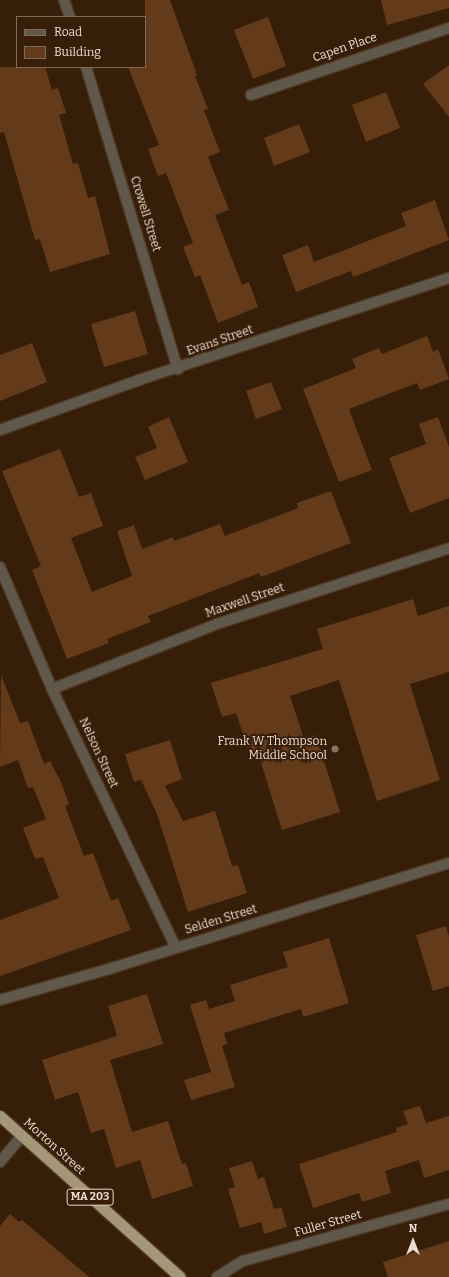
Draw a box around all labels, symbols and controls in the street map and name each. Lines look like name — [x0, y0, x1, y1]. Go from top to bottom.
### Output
legend — [16, 16, 146, 68]
text: Road — [54, 25, 82, 39]
street label: Capen Place — [311, 30, 379, 66]
text: Building — [54, 45, 101, 59]
street label: Crowell Street — [127, 174, 163, 254]
street label: Evans Street — [185, 323, 255, 359]
street label: Maxwell Street — [204, 581, 286, 621]
street label: Nelson Street — [75, 716, 121, 790]
place label: Frank W Thompson Middle School — [217, 735, 327, 763]
marker: Frank W Thompson Middle School — [330, 744, 340, 754]
street label: Selden Street — [183, 902, 259, 938]
street label: Morton Street — [20, 1116, 88, 1178]
road number: MA 203 — [66, 1188, 114, 1206]
street label: Fuller Street — [293, 1208, 363, 1240]
north arrow — [393, 1221, 433, 1261]
text: N — [409, 1222, 417, 1235]

